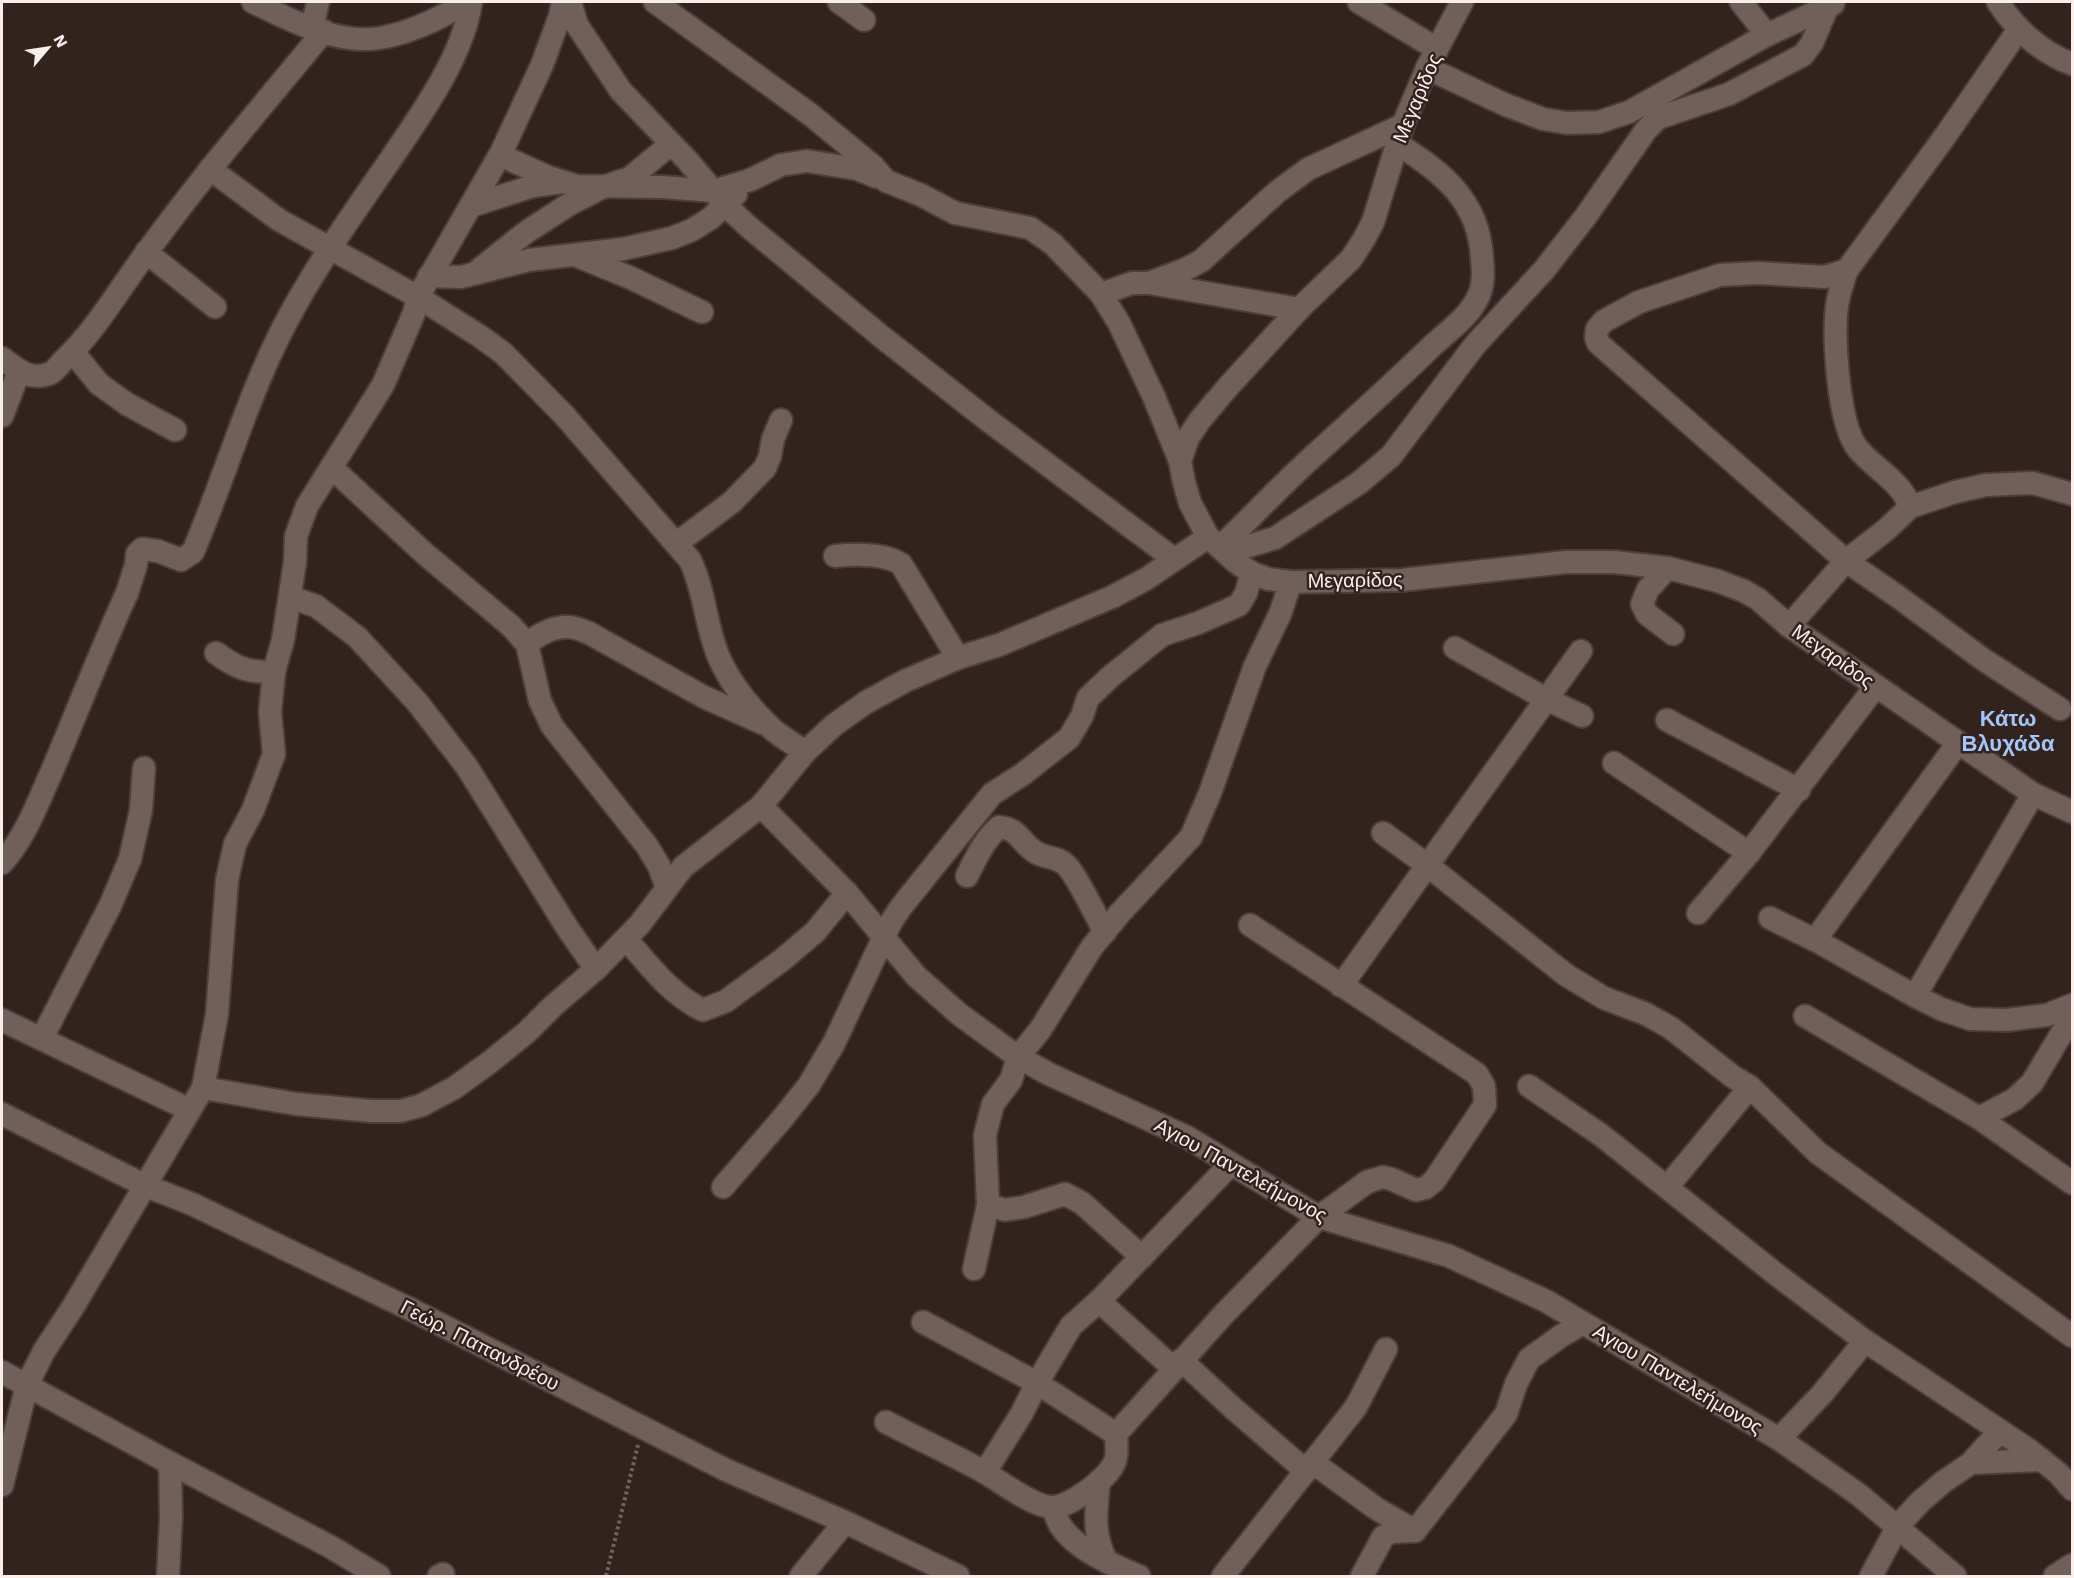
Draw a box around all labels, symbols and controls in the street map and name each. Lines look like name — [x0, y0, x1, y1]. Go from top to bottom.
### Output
north arrow — [18, 18, 78, 78]
text: N — [49, 31, 72, 51]
street label: Μεγαρίδος — [1387, 49, 1447, 146]
street label: Μεγαρίδος — [1307, 567, 1403, 593]
street label: Μεγαρίδος — [1787, 619, 1879, 693]
district label: Κάτω Βλυχάδα — [1962, 706, 2055, 756]
street label: Αγιου Παντελεήμονος — [1151, 1113, 1332, 1228]
street label: Γεώρ. Παπανδρέου — [397, 1295, 563, 1395]
street label: Αγιου Παντελεήμονος — [1589, 1319, 1767, 1439]

